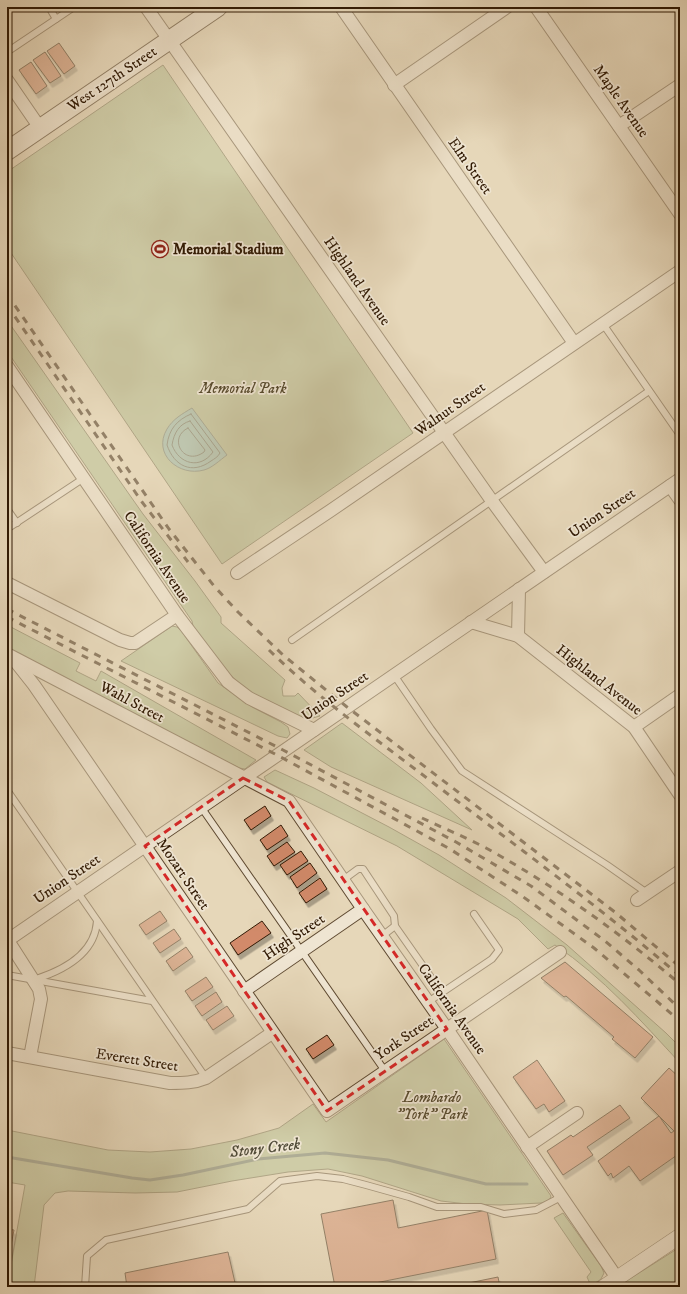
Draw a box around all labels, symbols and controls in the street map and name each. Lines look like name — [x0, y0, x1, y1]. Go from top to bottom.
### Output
street label: West 127th Street — [63, 42, 161, 117]
street label: Maple Avenue — [589, 61, 653, 141]
street label: Elm Street — [444, 134, 497, 198]
street label: Highland Avenue — [319, 233, 395, 329]
sports icon: Memorial Stadium — [150, 239, 170, 259]
place label: Memorial Stadium — [173, 240, 284, 259]
street label: Walnut Street — [410, 378, 489, 441]
park label: Memorial Park — [198, 379, 287, 398]
street label: Union Street — [565, 484, 639, 542]
street label: California Avenue — [119, 507, 195, 607]
street label: Highland Avenue — [552, 640, 646, 720]
street label: Union Street — [298, 667, 372, 725]
street label: Wahl Street — [96, 677, 168, 727]
street label: Mozart Street — [152, 834, 214, 914]
street label: Union Street — [30, 850, 104, 908]
street label: High Street — [260, 909, 329, 965]
street label: California Avenue — [414, 960, 490, 1058]
street label: York Street — [371, 1011, 437, 1065]
street label: Everett Street — [94, 1044, 180, 1076]
park label: Lombardo "York" Park — [396, 1088, 469, 1124]
water label: Stony Creek — [228, 1134, 302, 1162]

